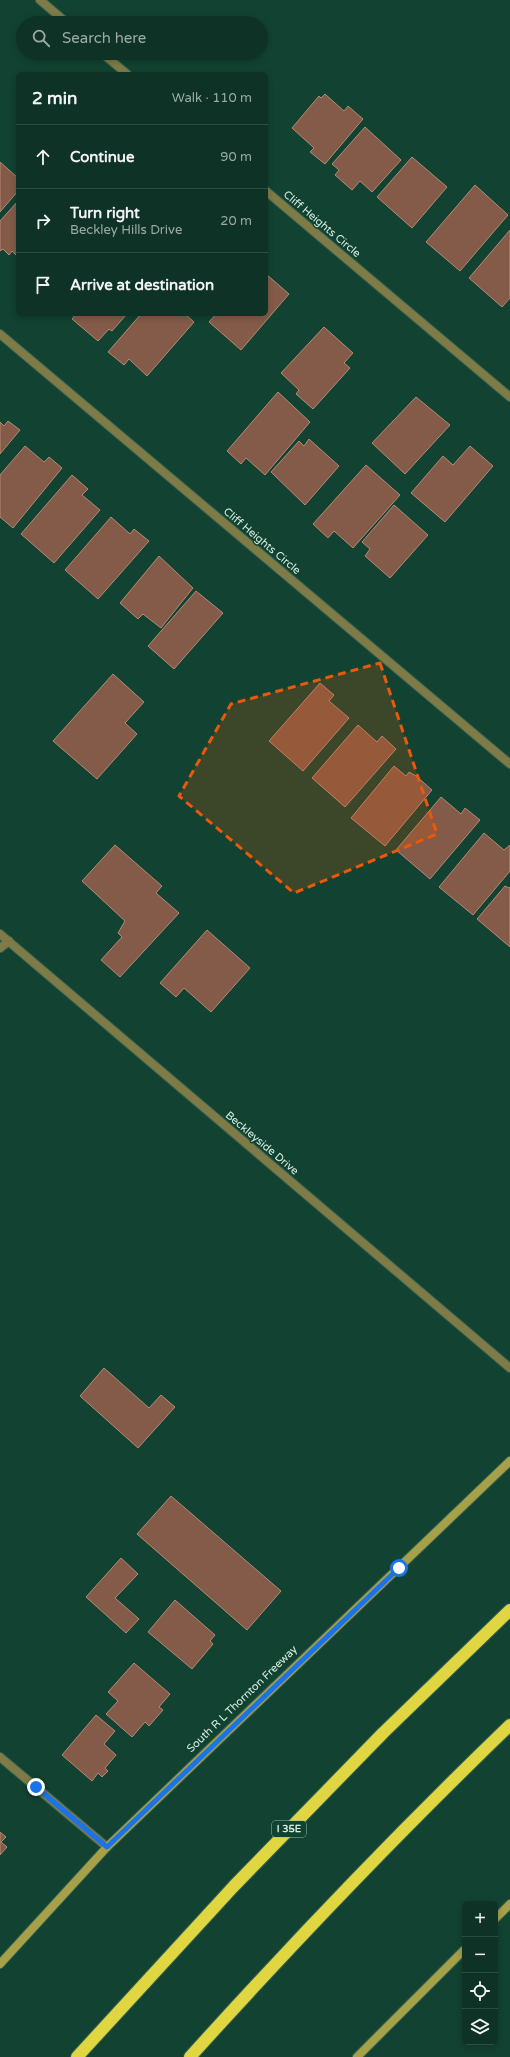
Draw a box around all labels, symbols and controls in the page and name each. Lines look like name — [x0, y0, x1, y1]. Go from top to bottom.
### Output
search box — [16, 16, 268, 60]
icon: search — [30, 27, 52, 49]
text: Search here — [62, 29, 146, 47]
text: 2 min — [32, 88, 77, 109]
text: Walk · 110 m — [172, 90, 252, 106]
icon: ahead — [32, 146, 54, 168]
text: Continue — [70, 148, 134, 166]
text: 90 m — [220, 149, 252, 165]
street label: Cliff Heights Circle — [281, 188, 363, 260]
text: Turn right — [70, 204, 140, 222]
icon: right — [32, 210, 54, 232]
text: 20 m — [220, 213, 252, 229]
text: Beckley Hills Drive — [70, 222, 182, 238]
icon: arrive — [32, 274, 54, 296]
text: Arrive at destination — [70, 276, 214, 294]
street label: Cliff Heights Circle — [221, 505, 303, 577]
street label: Beckleyside Drive — [223, 1109, 301, 1177]
route start — [390, 1559, 408, 1577]
street label: South R L Thornton Freeway — [184, 1643, 300, 1755]
route end — [27, 1778, 45, 1796]
road number: I 35E — [272, 1821, 306, 1837]
map controls — [462, 1901, 498, 2045]
button: + — [462, 1901, 498, 1937]
button: − — [462, 1937, 498, 1973]
button: locate — [462, 1973, 498, 2009]
button: layers — [462, 2009, 498, 2045]

